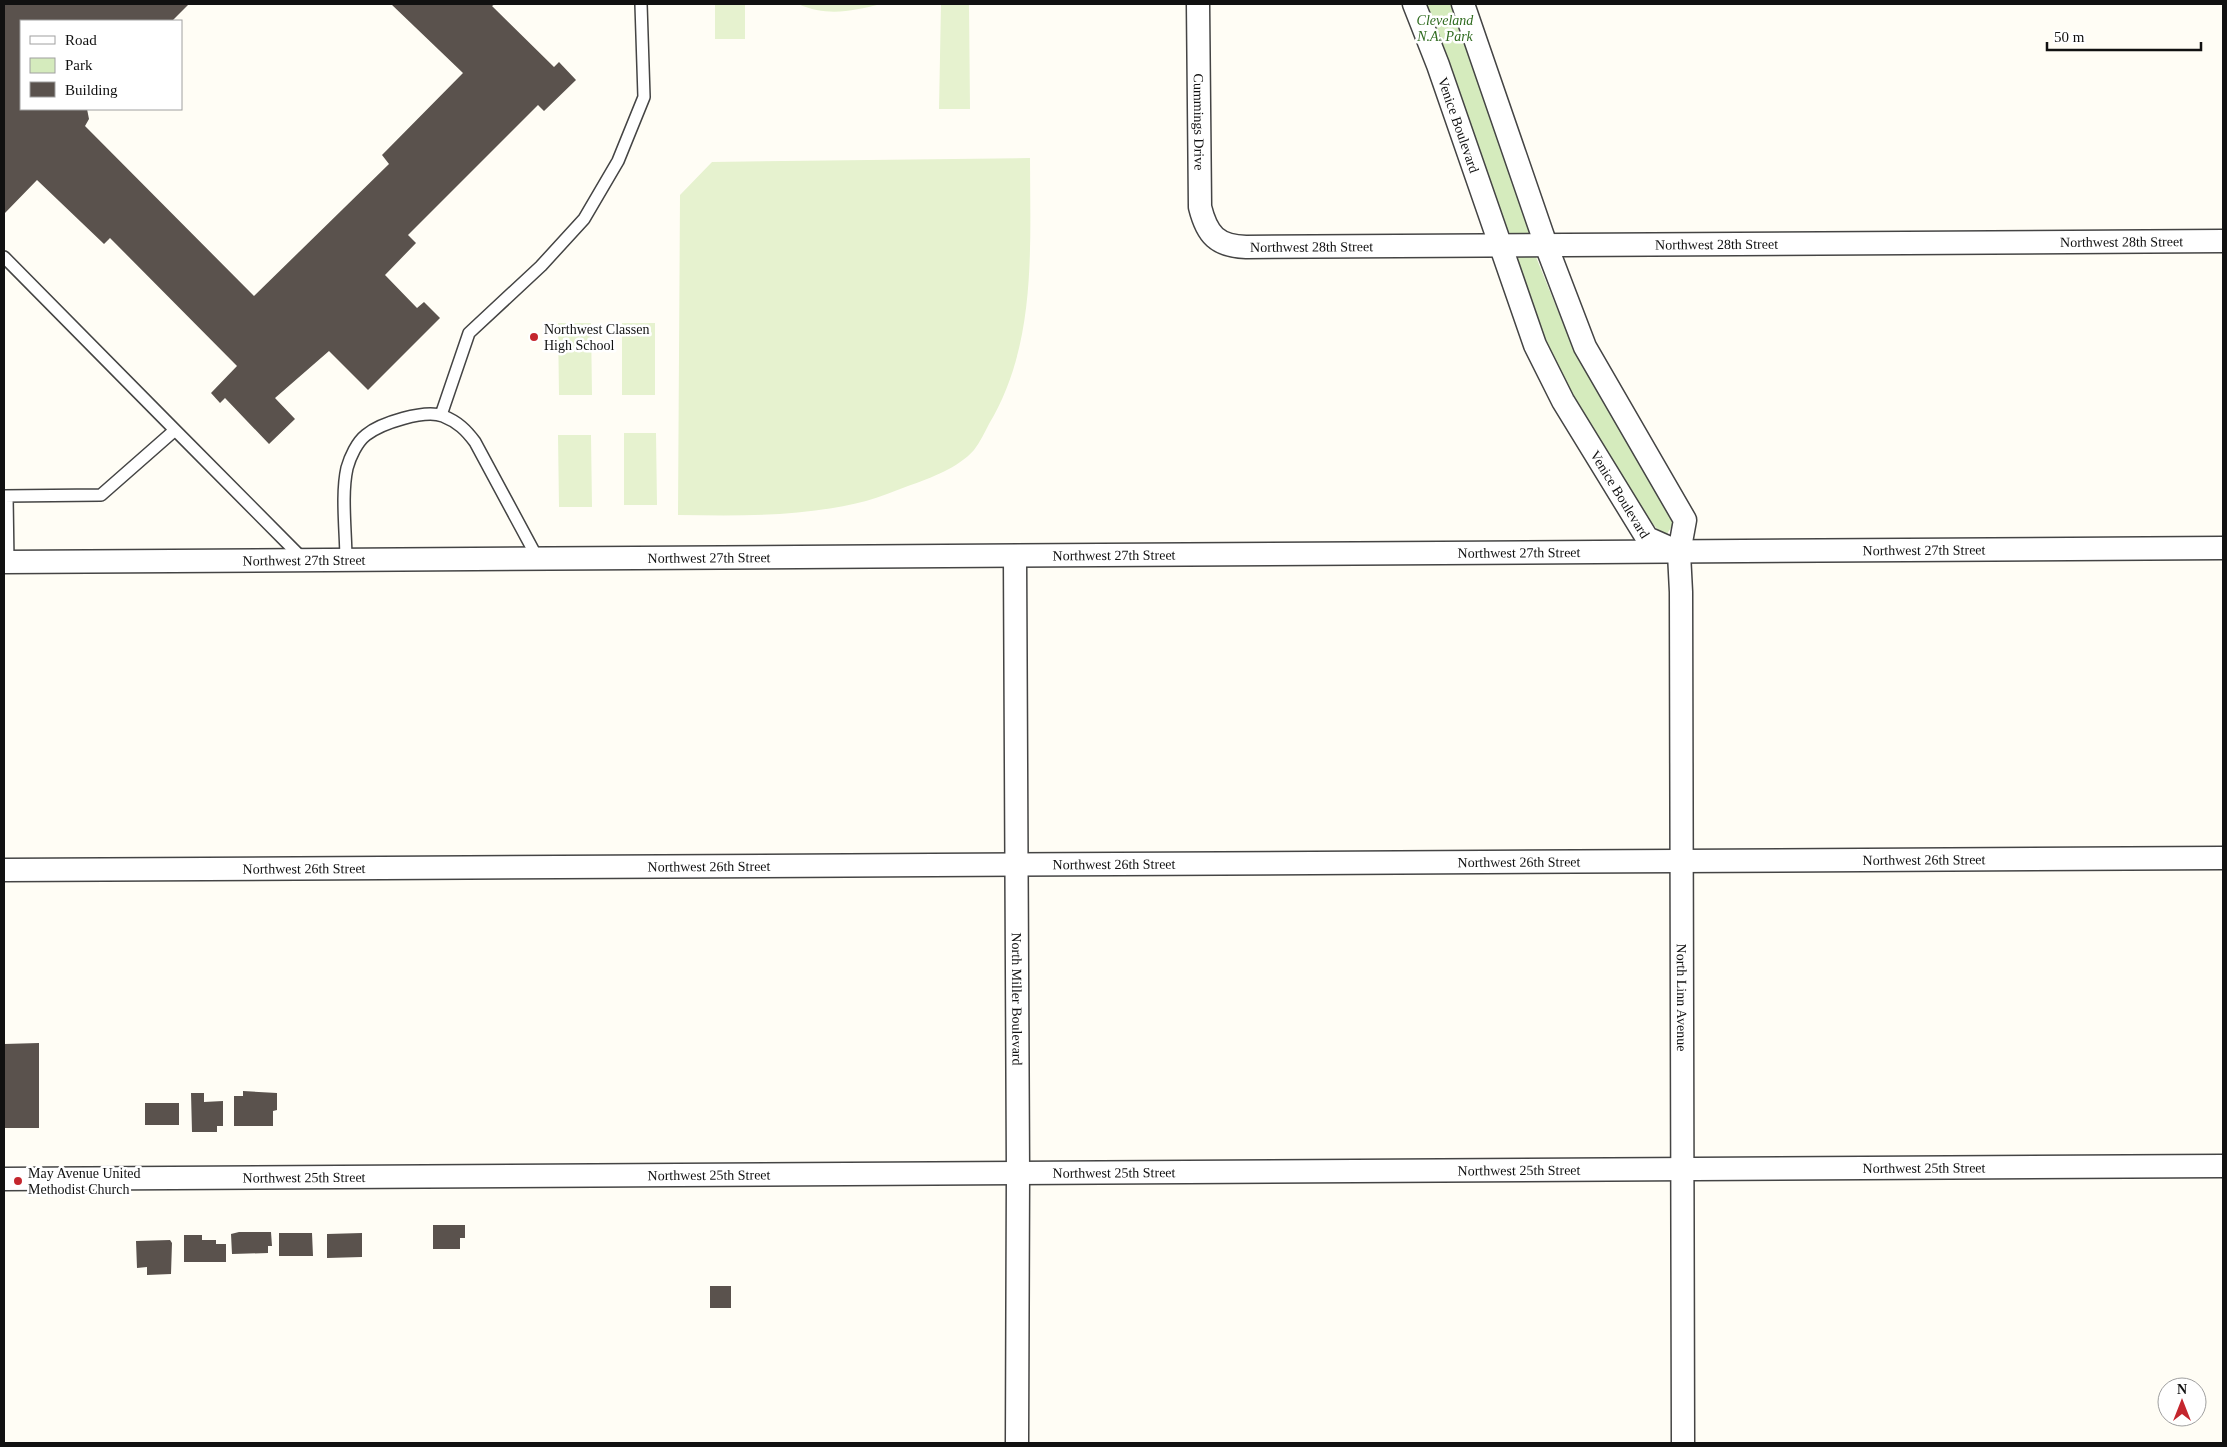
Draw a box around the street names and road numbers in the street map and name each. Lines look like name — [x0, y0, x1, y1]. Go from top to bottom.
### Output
street label: Cummings Drive — [1191, 73, 1207, 171]
street label: Venice Boulevard — [1435, 75, 1482, 175]
street label: Northwest 28th Street — [2060, 234, 2183, 250]
street label: Northwest 28th Street — [1655, 236, 1778, 252]
street label: Northwest 28th Street — [1250, 239, 1373, 254]
street label: Venice Boulevard — [1588, 448, 1653, 541]
street label: Northwest 27th Street — [1862, 542, 1986, 558]
street label: Northwest 27th Street — [1457, 545, 1581, 560]
street label: Northwest 27th Street — [1052, 547, 1176, 563]
street label: Northwest 27th Street — [647, 550, 771, 565]
street label: Northwest 27th Street — [242, 552, 366, 568]
street label: Northwest 26th Street — [1862, 852, 1986, 867]
street label: Northwest 26th Street — [1457, 854, 1581, 870]
street label: Northwest 26th Street — [1052, 856, 1176, 872]
street label: Northwest 26th Street — [647, 858, 771, 874]
street label: Northwest 26th Street — [242, 861, 366, 876]
street label: North Miller Boulevard — [1009, 932, 1025, 1066]
street label: North Linn Avenue — [1674, 944, 1690, 1051]
street label: Northwest 25th Street — [1862, 1160, 1986, 1176]
street label: Northwest 25th Street — [1457, 1162, 1581, 1178]
street label: Northwest 25th Street — [1052, 1165, 1176, 1180]
street label: Northwest 25th Street — [647, 1167, 771, 1183]
street label: Northwest 25th Street — [242, 1169, 366, 1185]

